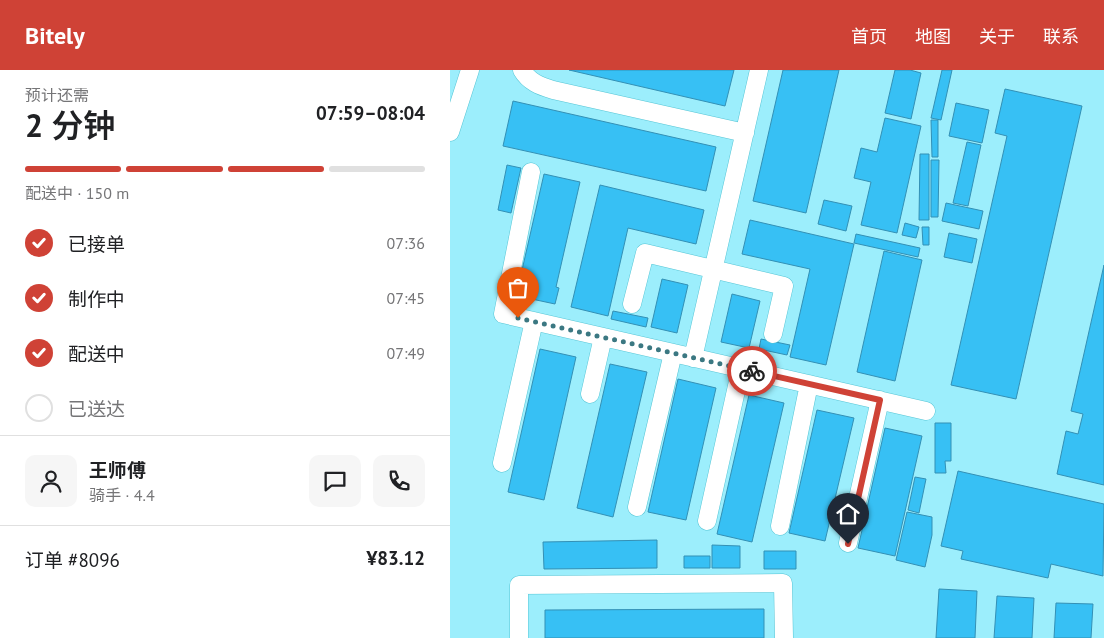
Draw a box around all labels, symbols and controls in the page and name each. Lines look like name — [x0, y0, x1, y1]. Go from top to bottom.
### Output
text: Bitely — [25, 20, 85, 51]
text: 首页 — [851, 25, 887, 48]
text: 地图 — [915, 25, 951, 48]
text: 关于 — [979, 25, 1015, 48]
text: 联系 — [1043, 25, 1079, 48]
text: 预计还需 — [25, 85, 89, 105]
text: 07:59–08:04 — [316, 101, 425, 125]
text: 2 分钟 — [25, 104, 115, 146]
text: 配送中 · 150 m — [25, 183, 129, 203]
icon: check — [25, 229, 53, 257]
text: 已接单 — [68, 232, 125, 256]
text: 07:36 — [387, 233, 425, 253]
pin — [497, 267, 539, 318]
icon: bag — [504, 274, 532, 302]
icon: check — [25, 284, 53, 312]
text: 制作中 — [68, 287, 125, 311]
text: 07:45 — [387, 288, 425, 308]
icon: check — [25, 339, 53, 367]
text: 配送中 — [68, 342, 125, 366]
text: 07:49 — [387, 343, 425, 363]
courier — [727, 346, 777, 396]
icon: bike — [738, 357, 766, 385]
text: 已送达 — [68, 397, 125, 421]
button: person — [25, 455, 77, 507]
button: chat — [309, 455, 361, 507]
button: phone — [373, 455, 425, 507]
text: 王师傅 — [89, 458, 146, 482]
text: 骑手 · 4.4 — [89, 485, 155, 505]
pin — [827, 493, 869, 544]
icon: home — [834, 500, 862, 528]
text: ¥83.12 — [366, 546, 425, 570]
text: 订单 #8096 — [25, 548, 120, 572]

